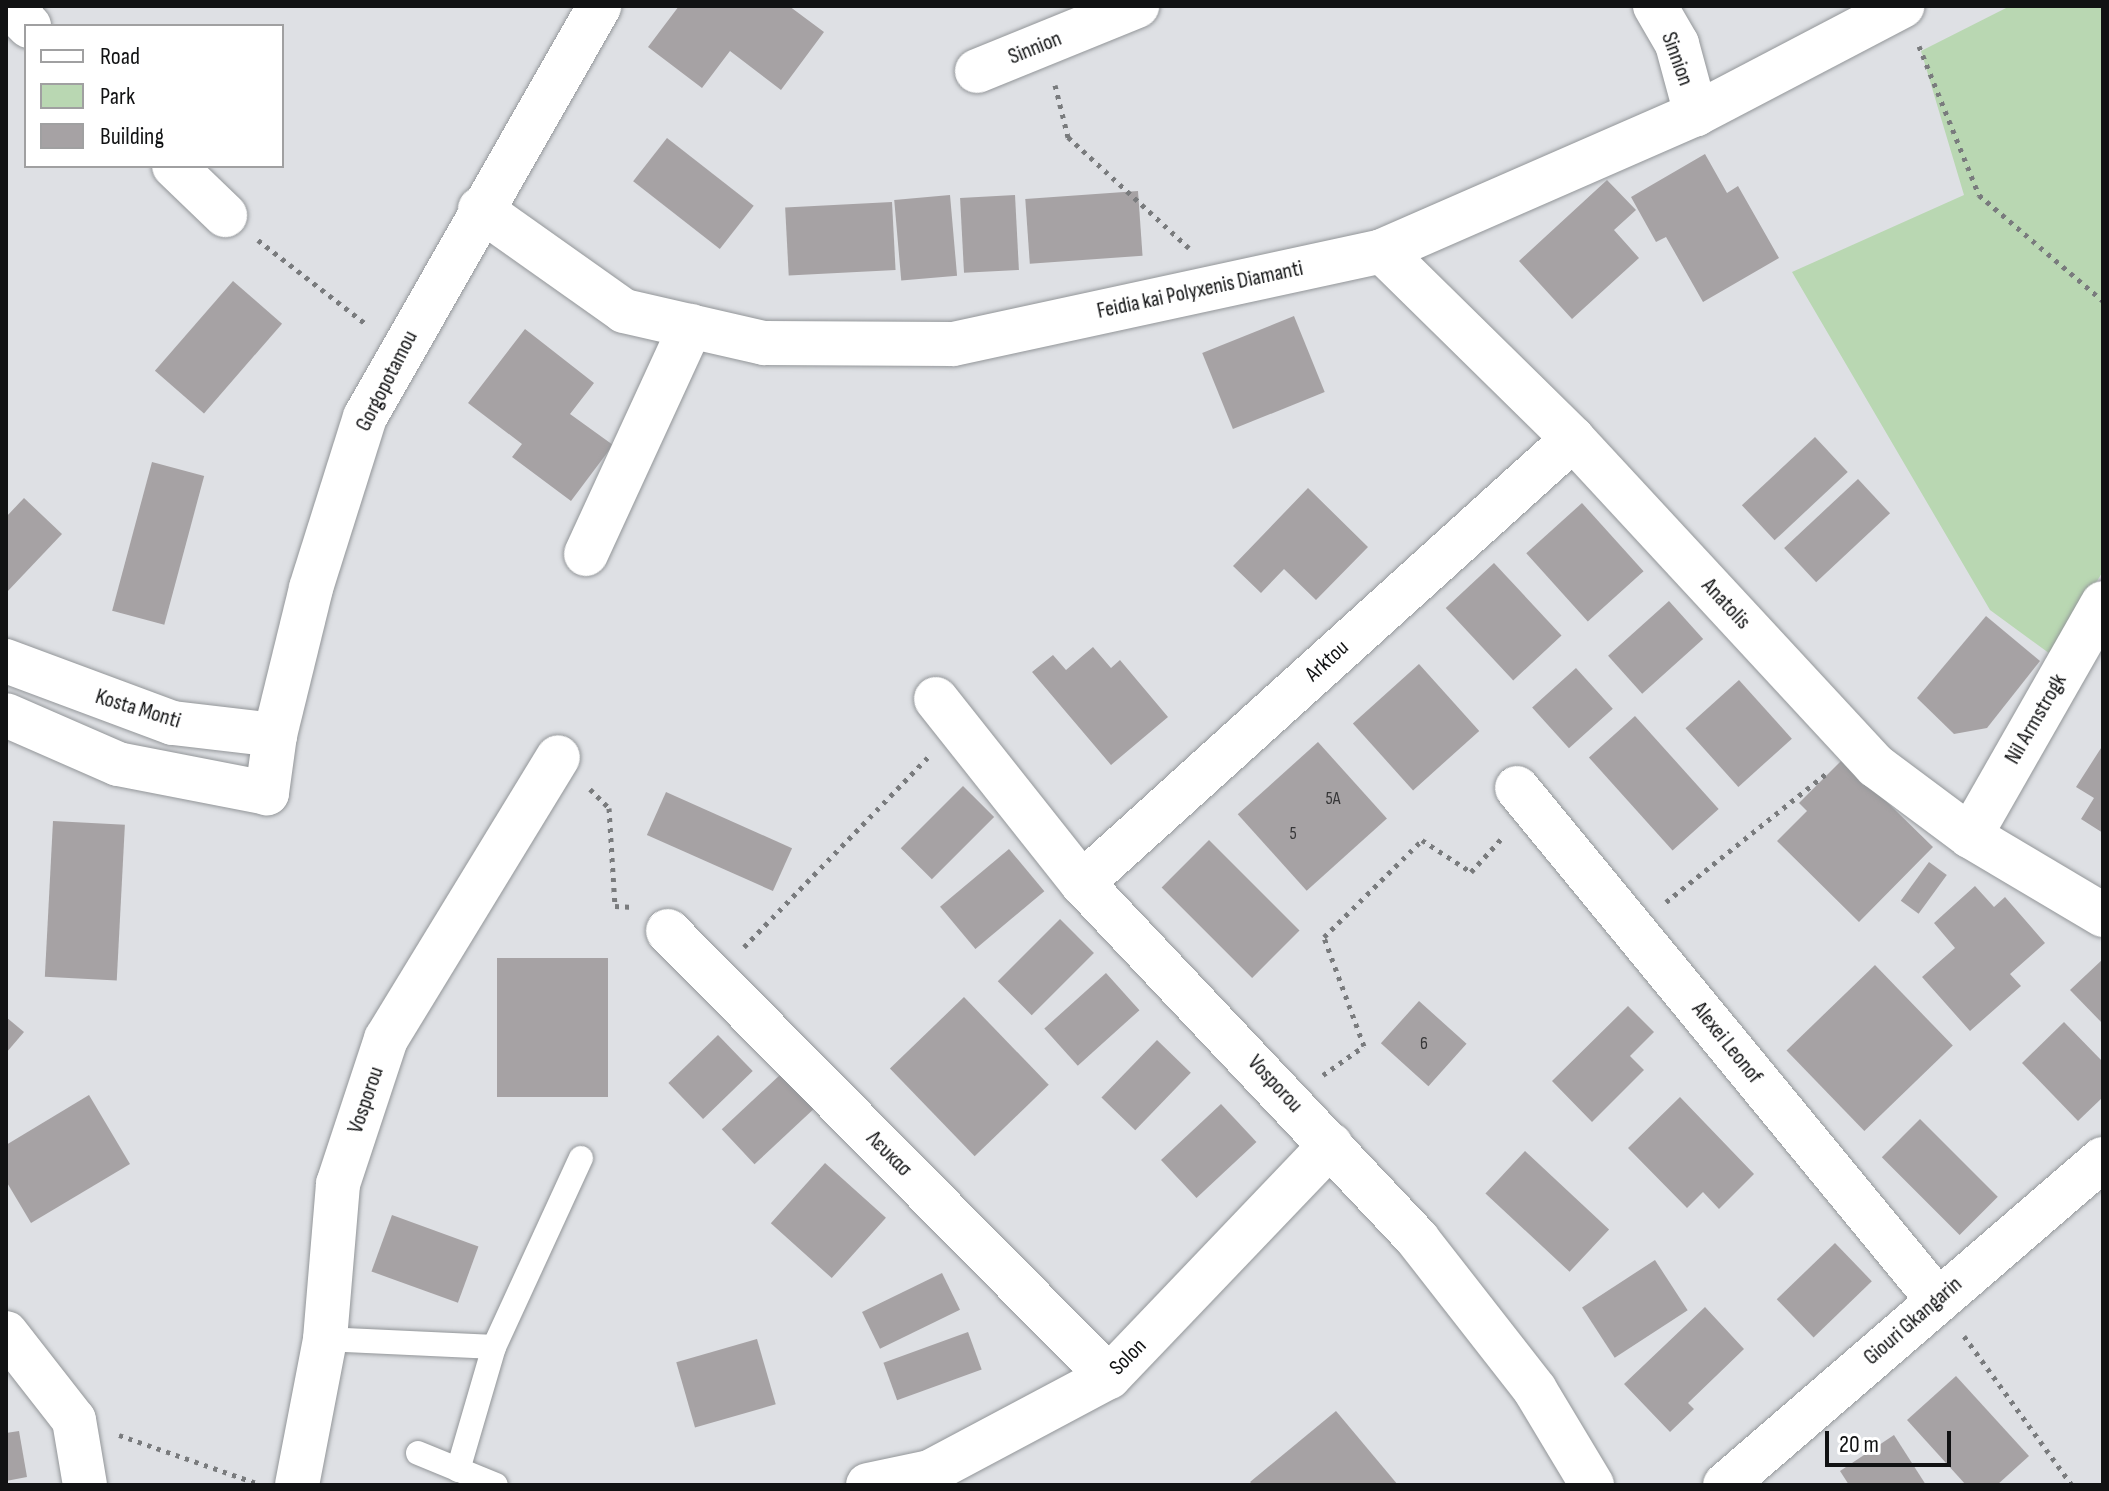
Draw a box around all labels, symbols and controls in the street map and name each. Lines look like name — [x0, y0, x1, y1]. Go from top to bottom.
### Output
legend — [24, 24, 284, 168]
street label: Sinnion — [1005, 25, 1065, 71]
street label: Sinnion — [1655, 29, 1699, 89]
text: Road — [100, 42, 140, 71]
text: Park — [100, 82, 135, 111]
text: Building — [100, 122, 164, 151]
street label: Feidia kai Polyxenis Diamanti — [1095, 255, 1305, 325]
street label: Gorgopotamou — [350, 326, 424, 436]
street label: Anatolis — [1696, 573, 1756, 635]
street label: Arktou — [1300, 635, 1354, 687]
street label: Nil Armstrogk — [2000, 669, 2072, 769]
street label: Kosta Monti — [92, 684, 184, 734]
house number: 5A — [1326, 788, 1340, 810]
house number: 5 — [1289, 823, 1297, 845]
street label: Alexei Leonof — [1686, 997, 1768, 1089]
house number: 6 — [1420, 1033, 1428, 1055]
street label: Vosporou — [1242, 1050, 1308, 1118]
street label: Vosporou — [342, 1063, 390, 1137]
street label: Λευκασ — [861, 1126, 917, 1182]
street label: Giouri Gkangarin — [1859, 1271, 1967, 1371]
street label: Solon — [1104, 1333, 1152, 1381]
scale bar — [1829, 1415, 1955, 1465]
text: 20 m — [1839, 1430, 1879, 1459]

